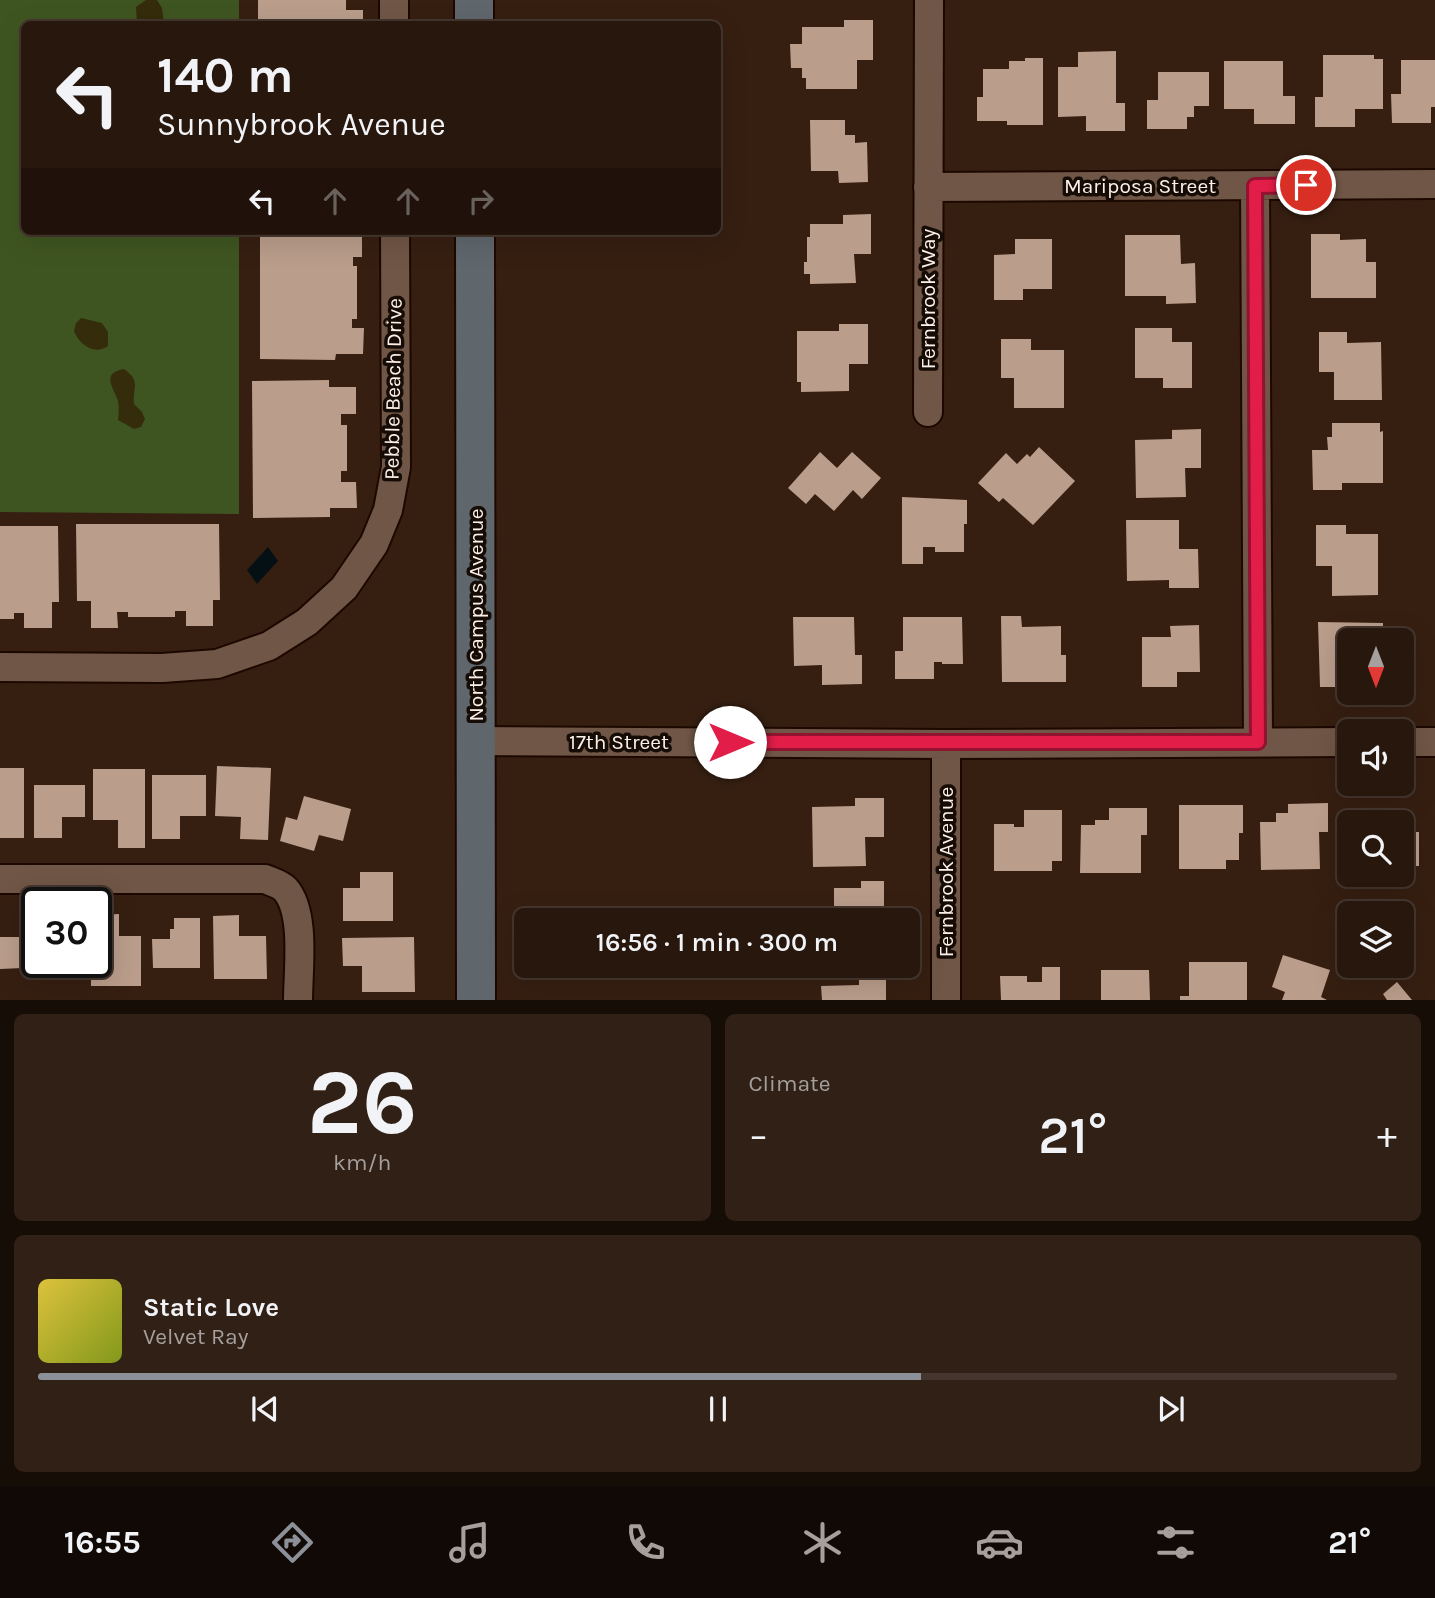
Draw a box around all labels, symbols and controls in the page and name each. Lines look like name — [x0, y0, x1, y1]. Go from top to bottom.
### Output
text: 140 m — [157, 47, 294, 104]
icon: left — [42, 49, 133, 140]
text: Sunnybrook Avenue — [157, 106, 446, 143]
pin — [1276, 155, 1336, 215]
icon: arrive — [1287, 166, 1325, 204]
street label: Mariposa Street — [1064, 174, 1216, 198]
icon: left — [243, 182, 281, 220]
icon: ahead — [316, 182, 354, 220]
icon: ahead — [389, 182, 427, 220]
icon: right — [462, 182, 500, 220]
street label: Fernbrook Way — [916, 228, 940, 369]
street label: Pebble Beach Drive — [379, 298, 407, 480]
street label: North Campus Avenue — [464, 508, 488, 722]
north arrow — [1337, 628, 1414, 705]
map controls — [1337, 628, 1414, 978]
position arrow — [693, 705, 767, 779]
button: sound — [1337, 719, 1414, 796]
street label: 17th Street — [569, 730, 669, 754]
street label: Fernbrook Avenue — [934, 787, 958, 957]
button: search — [1337, 810, 1414, 887]
speed limit sign: 30 — [21, 887, 112, 978]
button: layers — [1337, 901, 1414, 978]
text: 16:56 · 1 min · 300 m — [596, 927, 838, 958]
text: 26 — [307, 1050, 417, 1156]
text: Climate — [749, 1070, 831, 1097]
text: 21° — [1038, 1105, 1107, 1166]
text: − — [749, 1113, 768, 1158]
text: + — [1377, 1113, 1397, 1158]
text: km/h — [333, 1149, 391, 1176]
text: Static Love — [143, 1292, 279, 1323]
text: Velvet Ray — [143, 1323, 248, 1350]
icon: previous — [246, 1390, 284, 1428]
icon: pause — [699, 1390, 737, 1428]
icon: next — [1152, 1390, 1190, 1428]
icon: directions — [268, 1518, 317, 1567]
icon: music — [445, 1518, 494, 1567]
icon: phone — [621, 1518, 670, 1567]
icon: climate — [798, 1518, 847, 1567]
icon: car — [975, 1518, 1024, 1567]
icon: filters — [1151, 1518, 1200, 1567]
text: 16:55 — [64, 1524, 141, 1561]
text: 21° — [1328, 1524, 1371, 1561]

